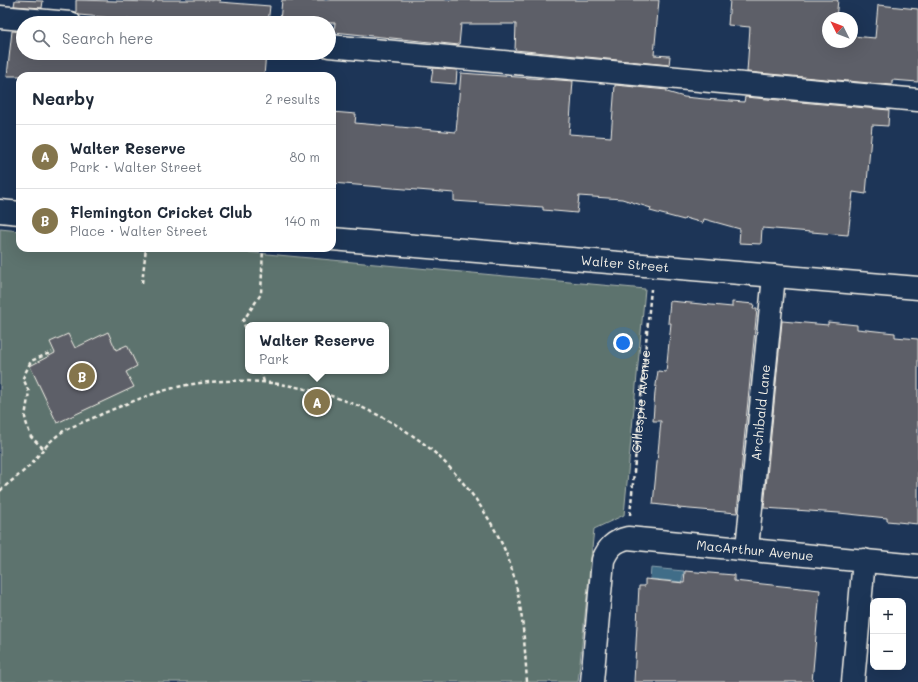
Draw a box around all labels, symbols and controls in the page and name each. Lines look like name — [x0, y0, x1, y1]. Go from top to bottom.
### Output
north arrow — [822, 12, 858, 48]
search box — [16, 16, 336, 60]
icon: search — [30, 27, 52, 49]
text: Search here — [62, 28, 153, 48]
text: Nearby — [32, 87, 94, 109]
text: 2 results — [265, 90, 320, 107]
text: Walter Reserve — [70, 138, 186, 158]
text: A — [40, 148, 50, 165]
text: 80 m — [290, 148, 320, 165]
text: Park · Walter Street — [70, 158, 202, 175]
text: Flemington Cricket Club — [70, 202, 252, 222]
text: B — [41, 212, 49, 229]
text: 140 m — [284, 212, 320, 229]
text: Place · Walter Street — [70, 222, 208, 239]
street label: Walter Street — [580, 251, 670, 275]
popup — [245, 322, 389, 374]
text: Walter Reserve — [259, 330, 375, 350]
your location — [613, 333, 633, 353]
street label: Gillespie Avenue — [627, 349, 653, 454]
text: Park — [259, 350, 289, 367]
pin: B — [69, 361, 95, 391]
street label: Archibald Lane — [747, 364, 773, 462]
pin: A — [304, 387, 330, 417]
street label: MacArthur Avenue — [696, 536, 814, 564]
map controls — [870, 598, 906, 670]
button: + — [870, 598, 906, 634]
button: − — [870, 634, 906, 670]

